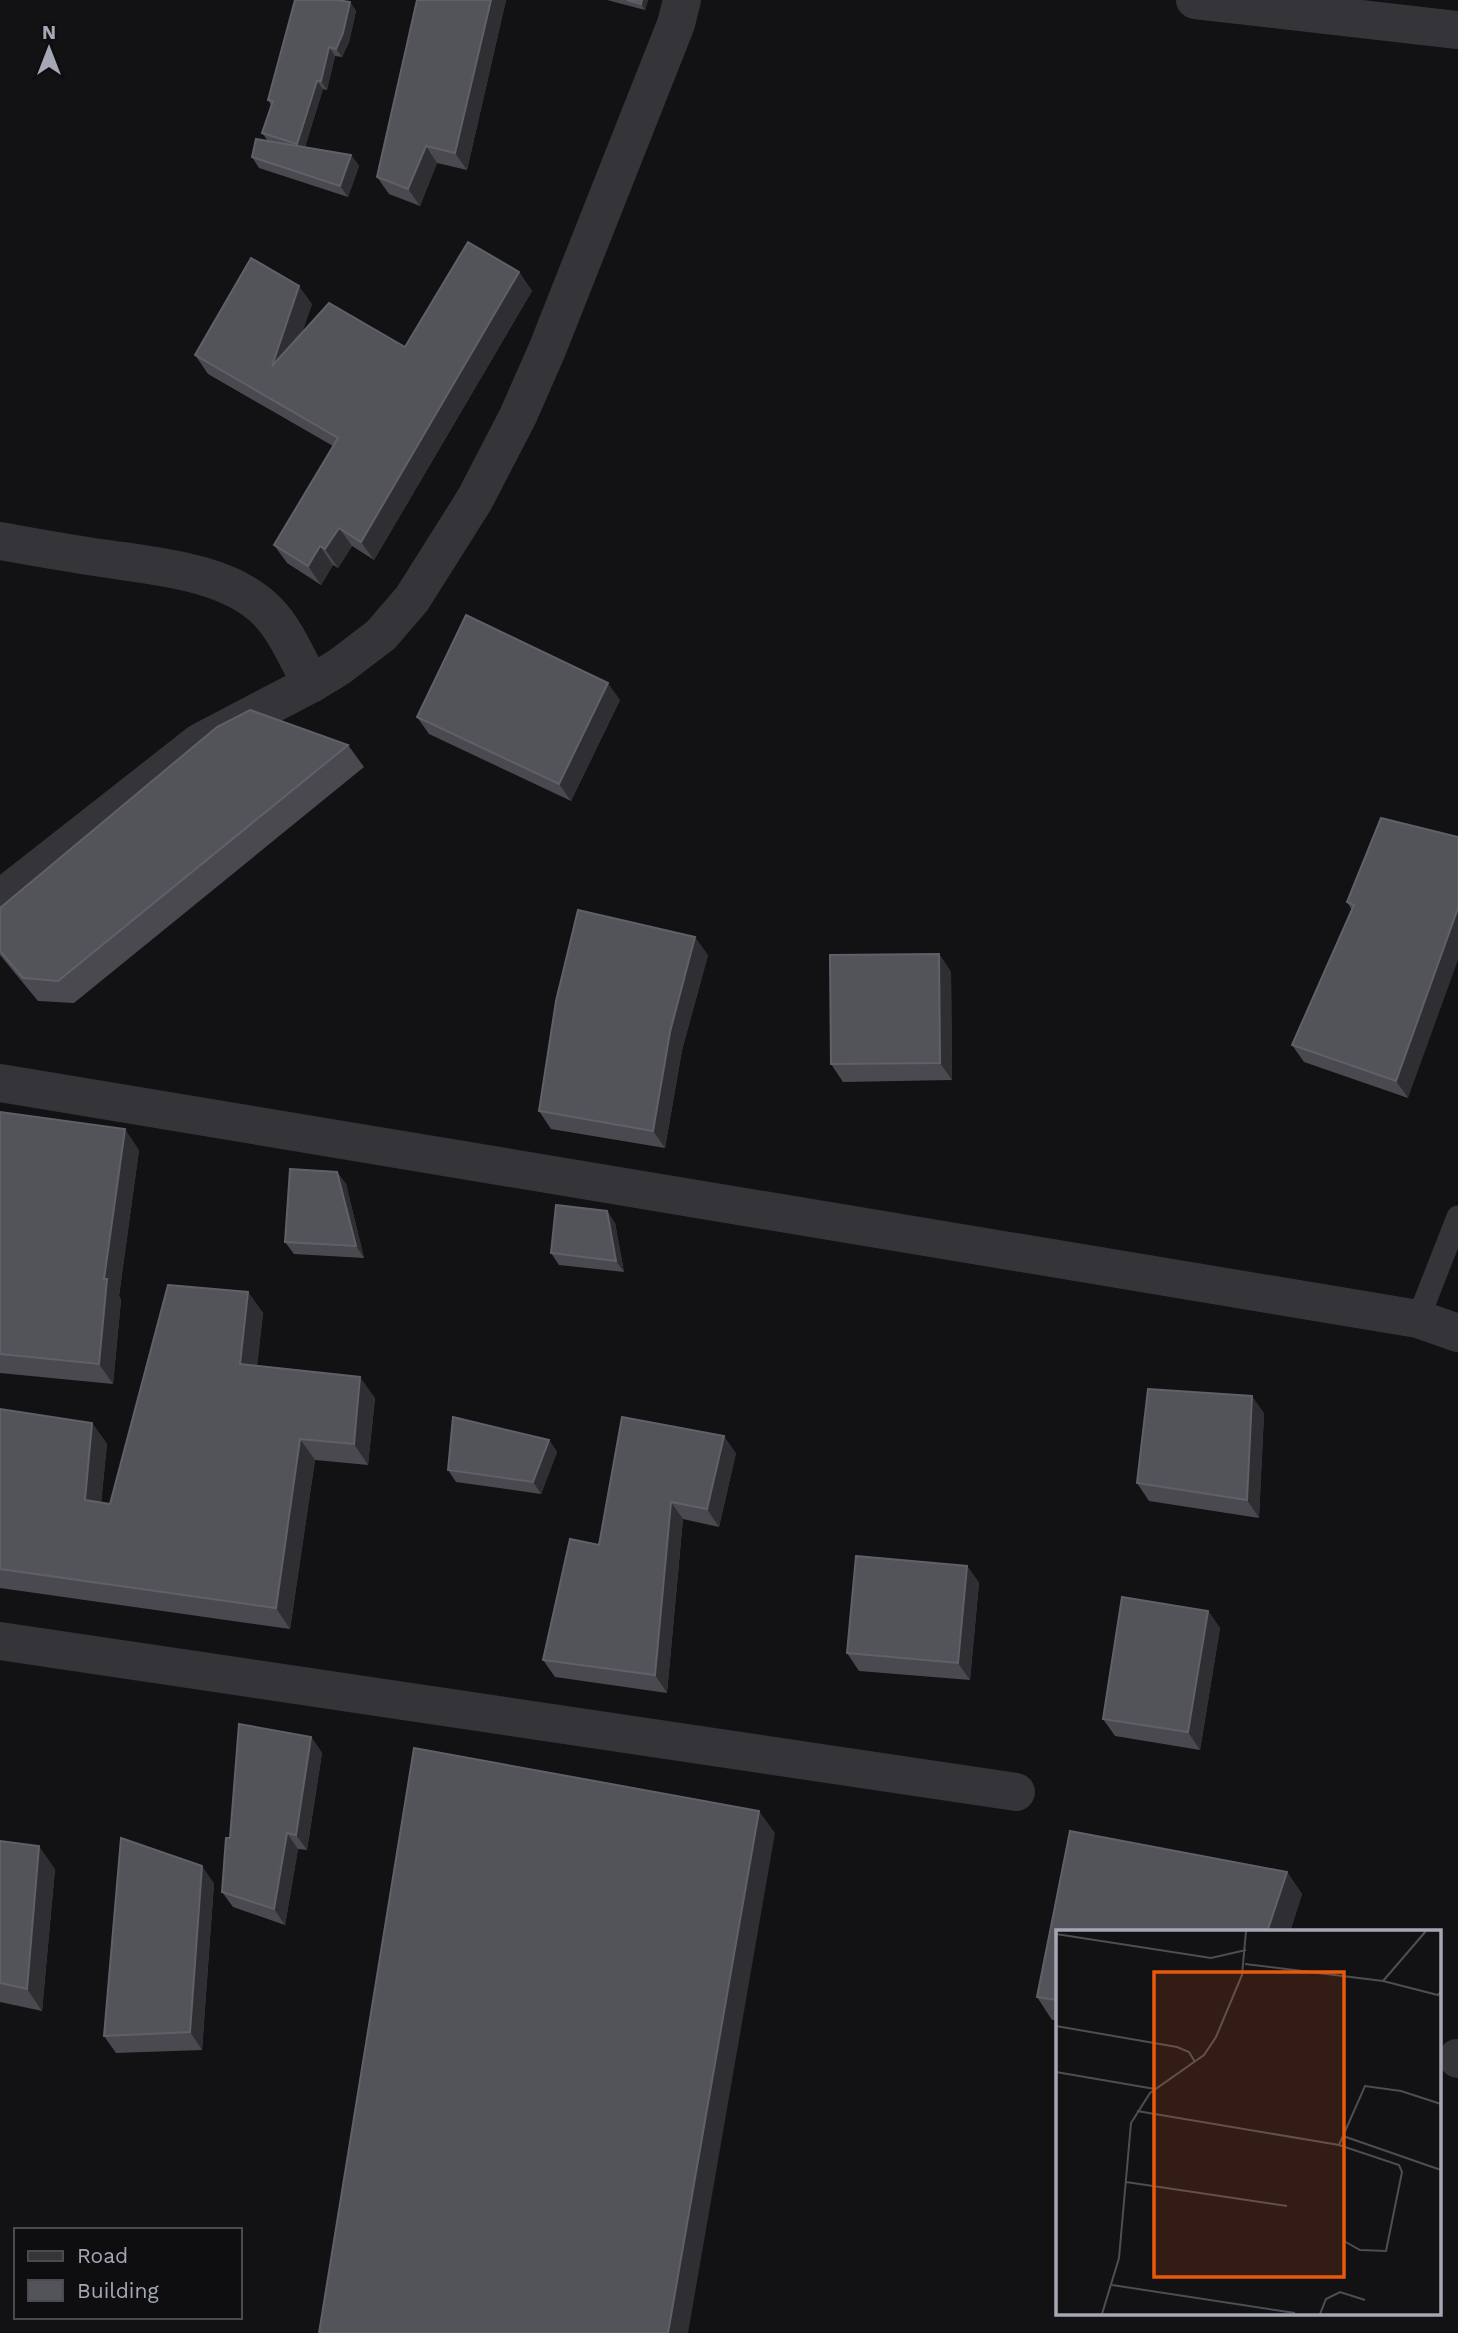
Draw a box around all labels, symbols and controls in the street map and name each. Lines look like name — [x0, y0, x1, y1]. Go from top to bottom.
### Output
north arrow — [14, 14, 84, 84]
text: N — [42, 21, 56, 44]
inset map — [1056, 1930, 1440, 2316]
legend — [14, 2228, 242, 2319]
text: Road — [77, 2243, 128, 2268]
text: Building — [77, 2278, 159, 2303]

